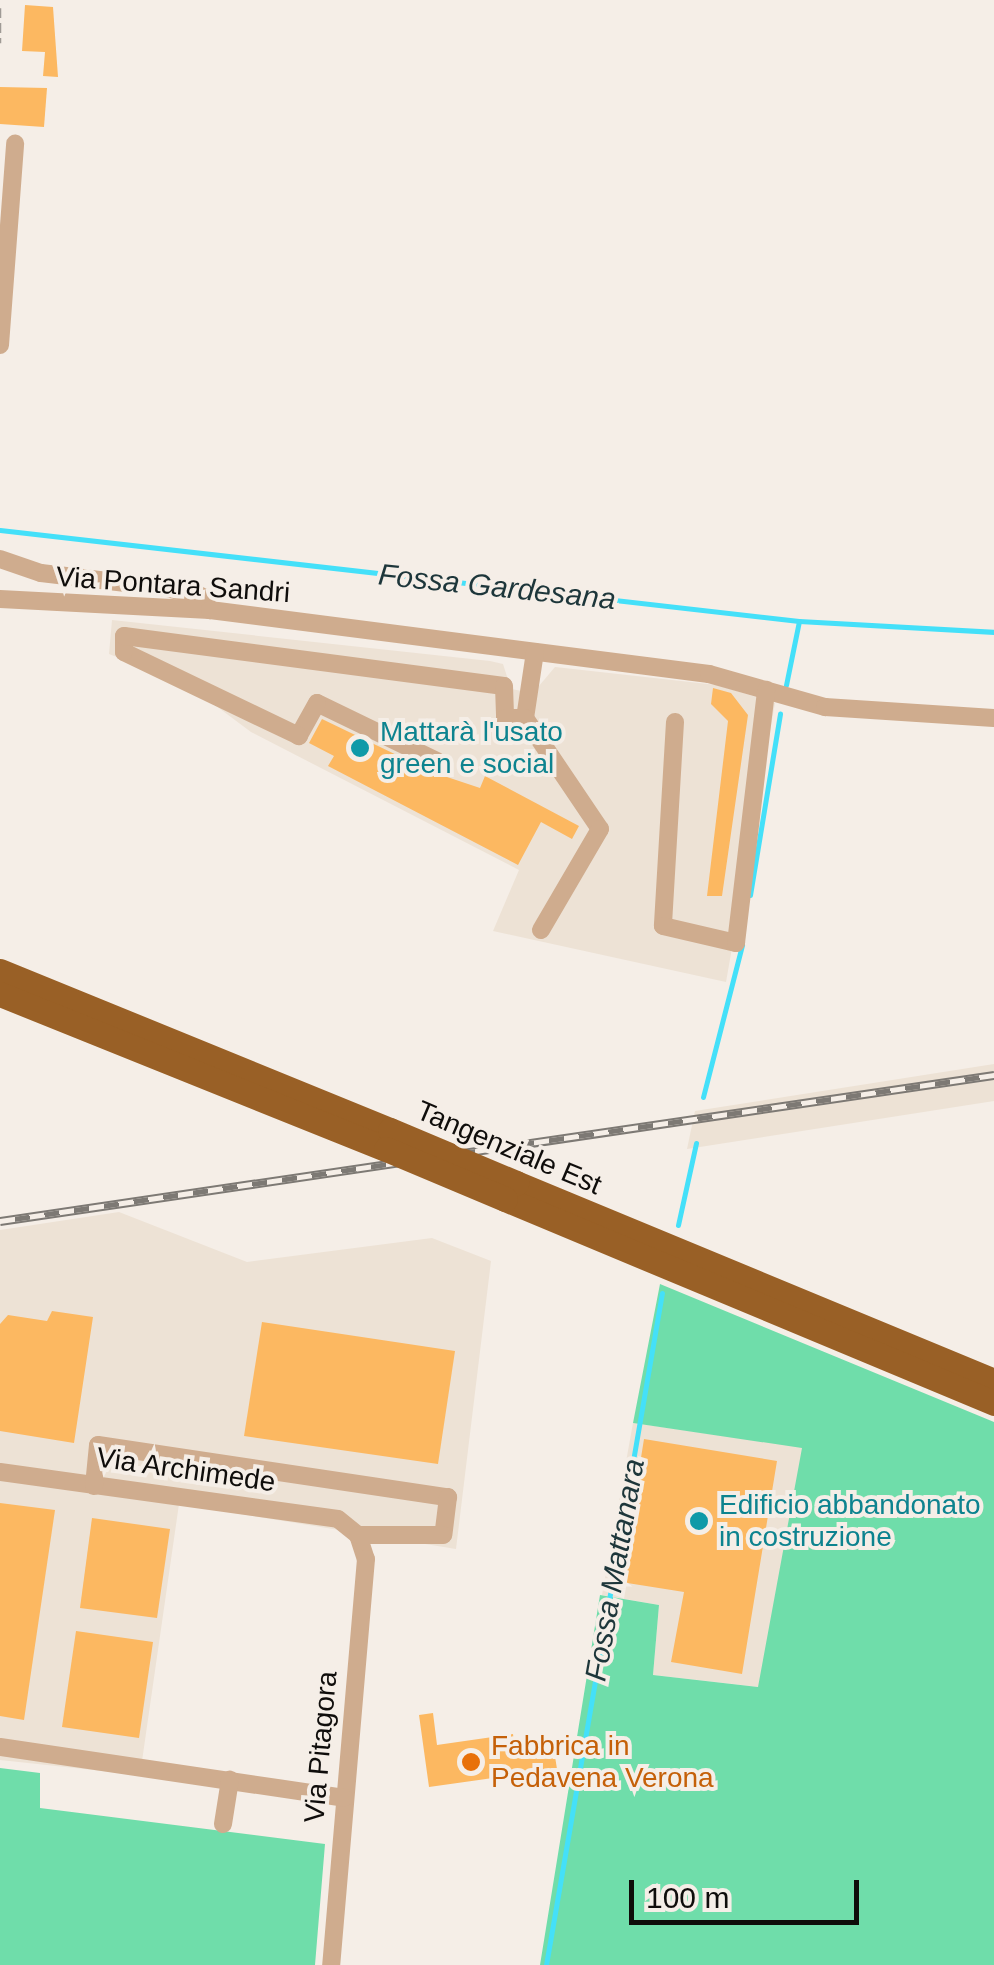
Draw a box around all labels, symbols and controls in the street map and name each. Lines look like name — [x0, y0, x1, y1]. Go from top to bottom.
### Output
water label: Fossa Gardesana — [377, 557, 617, 617]
street label: Via Pontara Sandri — [55, 560, 291, 610]
place label: Mattarà l'usato green e social — [380, 715, 563, 781]
marker: Mattarà l'usato green e social — [349, 737, 371, 759]
street label: Tangenziale Est — [411, 1094, 607, 1202]
street label: Via Archimede — [94, 1441, 278, 1499]
water label: Fossa Mattanara — [578, 1456, 652, 1684]
place label: Edificio abbandonato in costruzione — [719, 1488, 981, 1554]
marker: Edificio abbandonato in costruzione — [688, 1510, 710, 1532]
street label: Via Pitagora — [298, 1670, 344, 1824]
place label: Fabbrica in Pedavena Verona — [491, 1729, 714, 1795]
marker: Fabbrica in Pedavena Verona — [460, 1751, 482, 1773]
scale bar — [634, 1860, 864, 1922]
text: 100 m — [646, 1881, 729, 1914]

